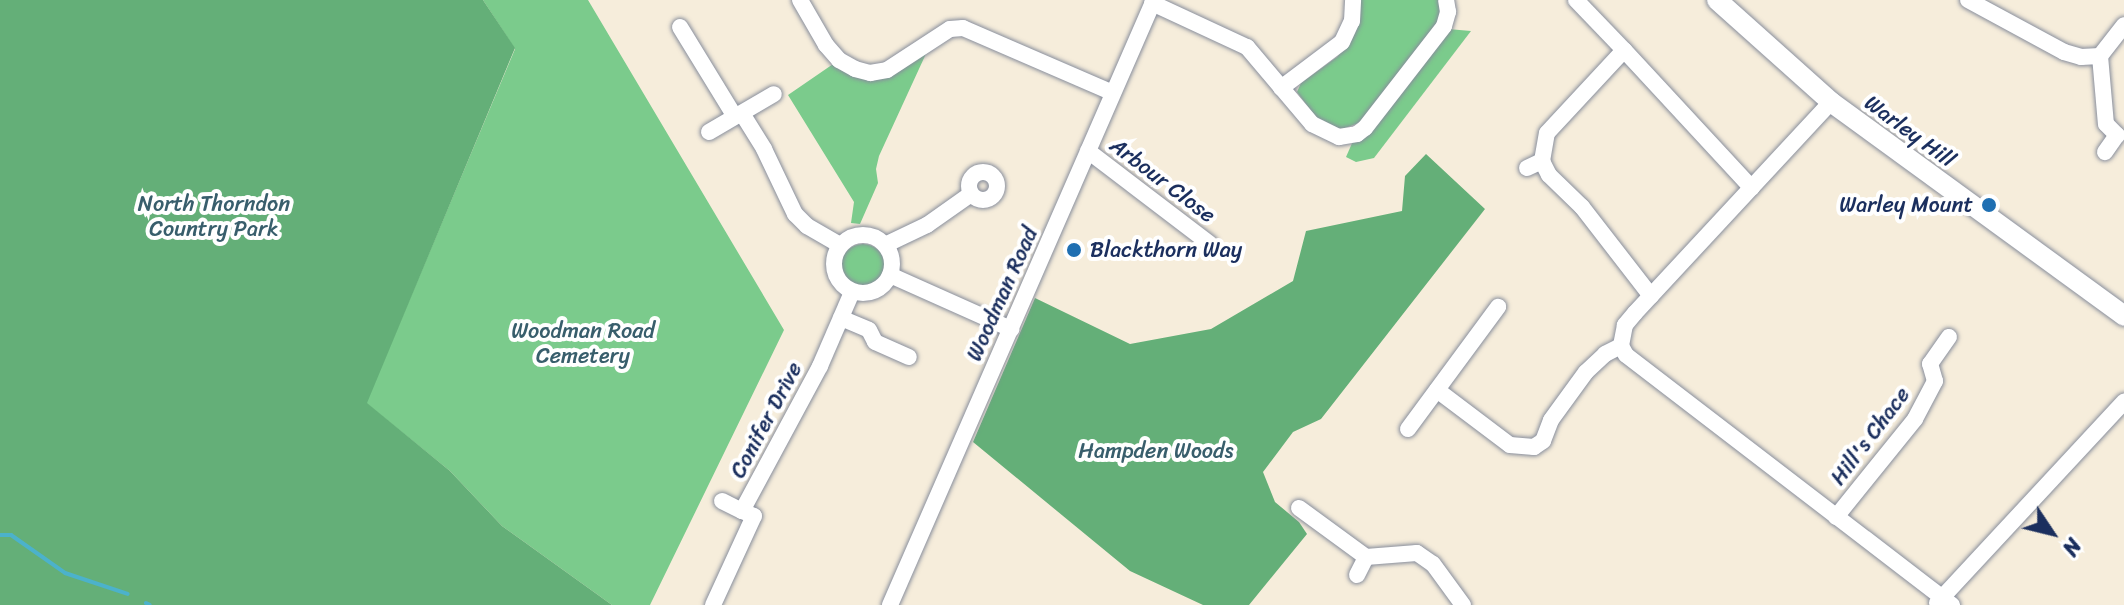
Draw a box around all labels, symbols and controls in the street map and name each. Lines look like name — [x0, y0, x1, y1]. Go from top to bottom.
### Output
street label: Warley Hill — [1859, 89, 1961, 173]
street label: Arbour Close — [1105, 132, 1221, 228]
park label: North Thorndon Country Park — [138, 190, 290, 242]
place label: Warley Mount — [1839, 192, 1973, 218]
marker: Warley Mount — [1980, 196, 1998, 214]
street label: Woodman Road — [961, 223, 1043, 365]
place label: Blackthorn Way — [1090, 237, 1242, 263]
marker: Blackthorn Way — [1065, 241, 1083, 259]
park label: Woodman Road Cemetery — [511, 317, 655, 368]
street label: Conifer Drive — [724, 358, 808, 482]
street label: Hill's Chace — [1825, 382, 1915, 490]
park label: Hampden Woods — [1078, 438, 1234, 464]
north arrow — [2012, 493, 2092, 573]
text: N — [2052, 530, 2092, 564]

